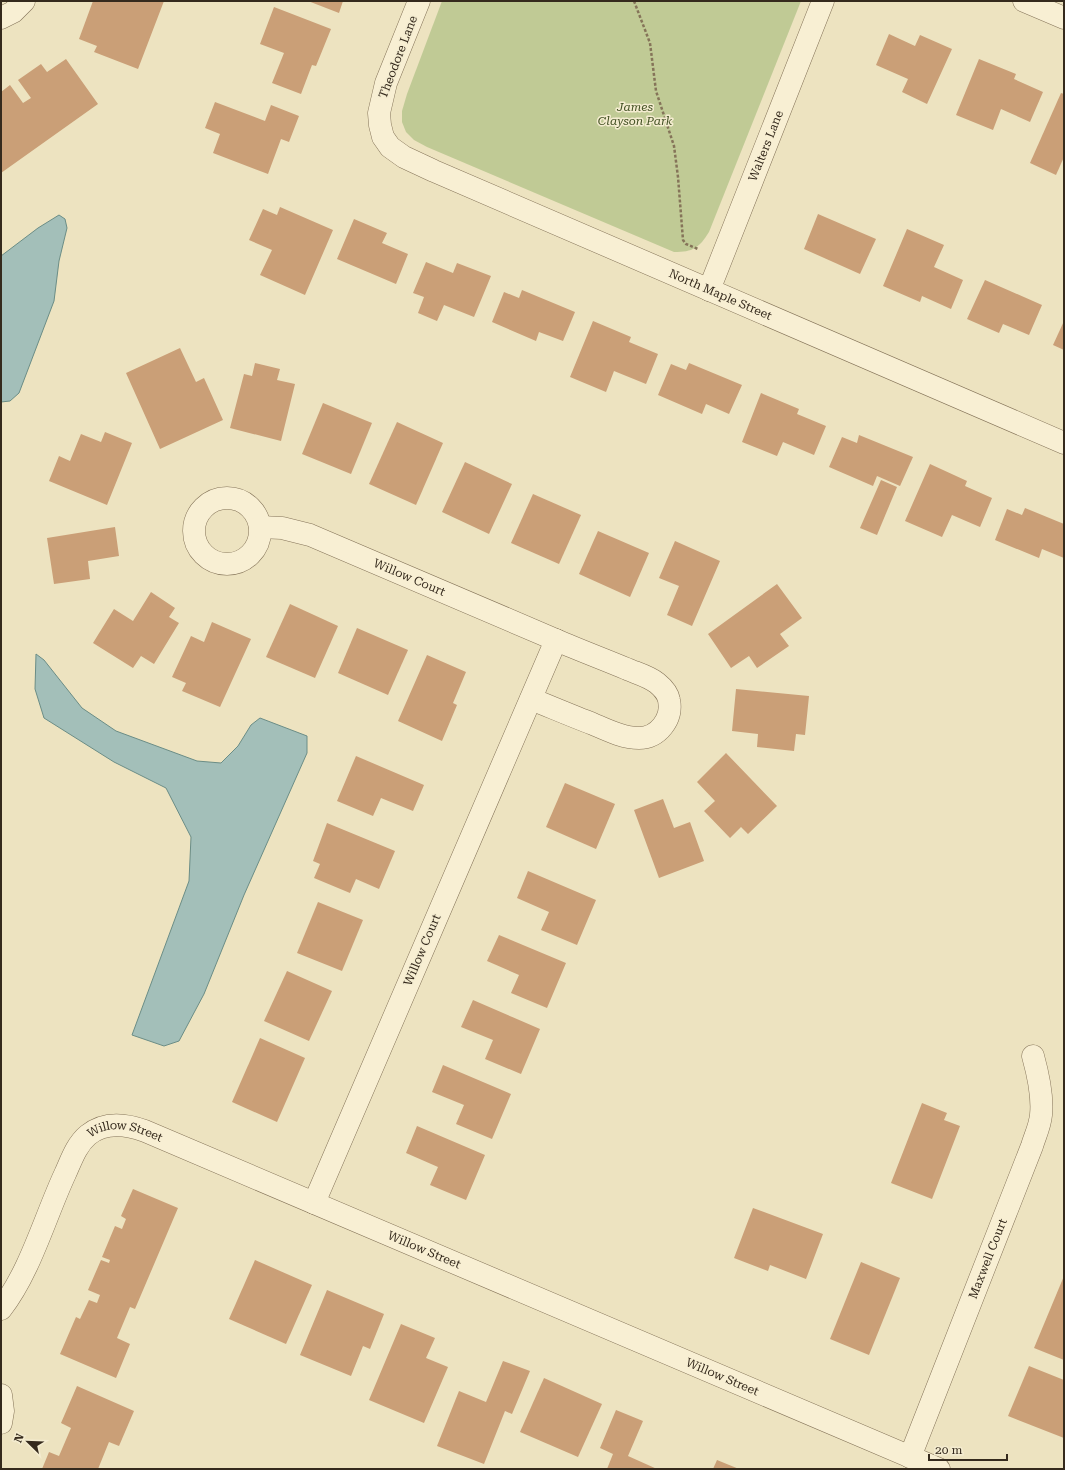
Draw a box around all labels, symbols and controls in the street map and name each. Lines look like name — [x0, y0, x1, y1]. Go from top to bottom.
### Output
street label: Theodore Lane — [376, 13, 420, 100]
park label: James Clayson Park — [598, 100, 673, 128]
street label: Walters Lane — [746, 108, 786, 183]
street label: North Maple Street — [667, 266, 774, 323]
street label: Willow Court — [371, 556, 448, 599]
street label: Willow Court — [401, 912, 444, 988]
street label: Willow Street — [85, 1118, 165, 1145]
street label: Maxwell Court — [966, 1216, 1010, 1301]
street label: Willow Street — [386, 1228, 463, 1272]
street label: Willow Street — [684, 1355, 761, 1399]
north arrow — [8, 1422, 48, 1462]
text: N — [12, 1431, 27, 1445]
scale bar — [929, 1436, 1007, 1462]
text: 20 m — [935, 1443, 962, 1457]

